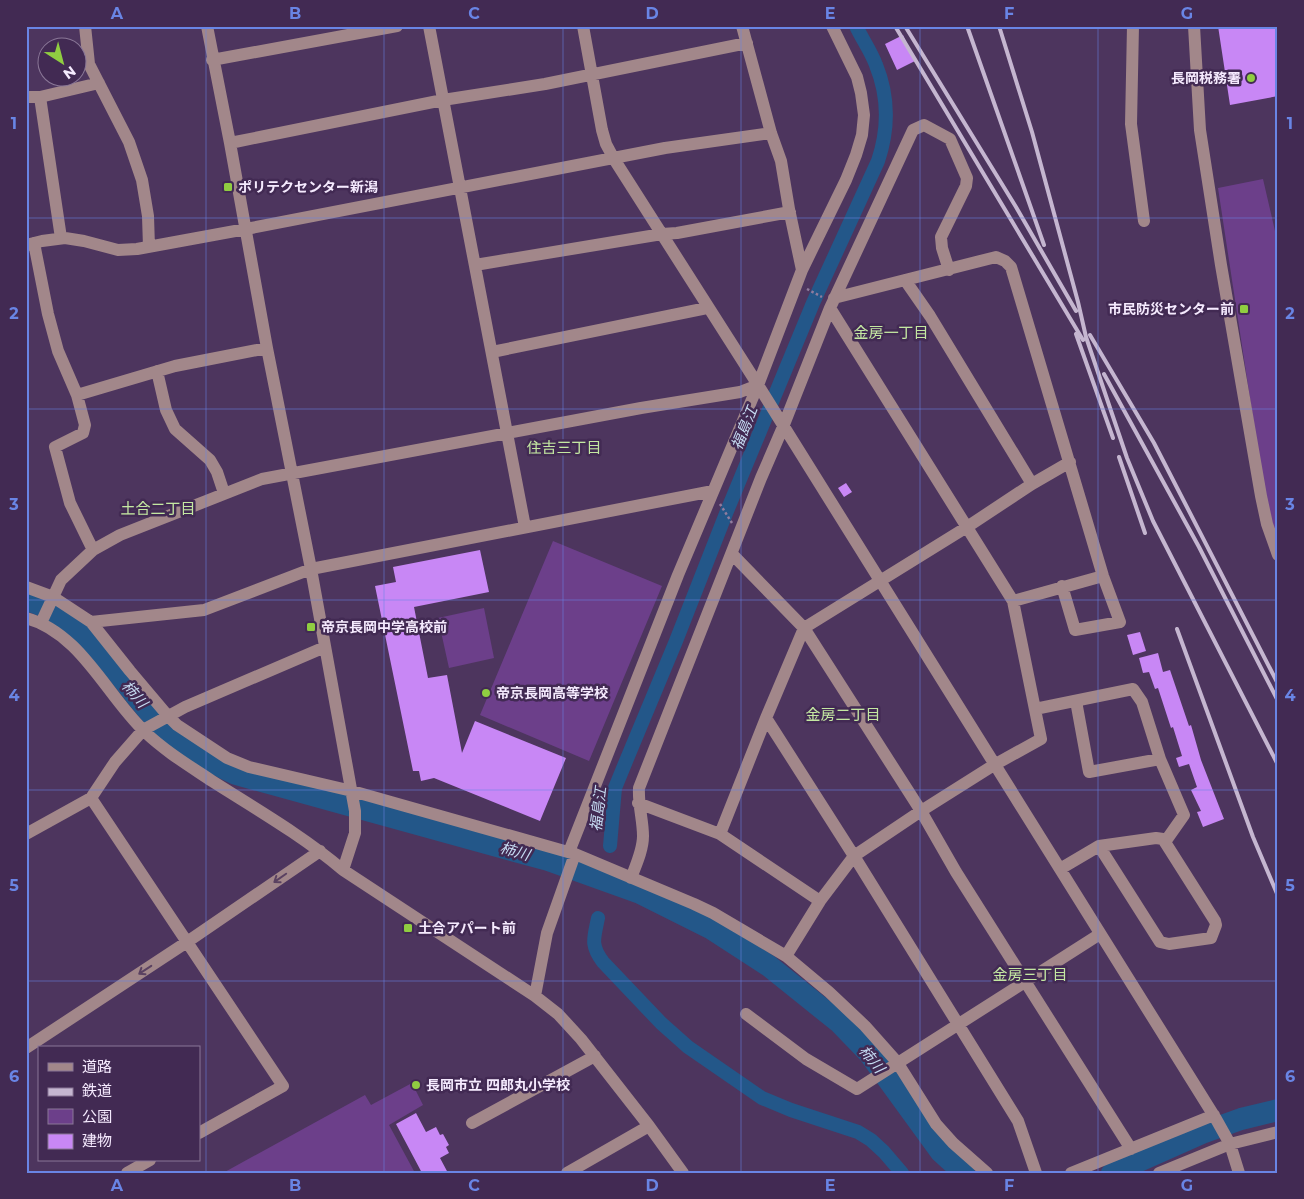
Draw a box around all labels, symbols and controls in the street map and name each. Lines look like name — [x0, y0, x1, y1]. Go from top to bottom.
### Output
text: A — [110, 4, 124, 23]
text: B — [289, 4, 301, 23]
text: C — [468, 4, 480, 23]
text: D — [645, 4, 659, 23]
text: E — [825, 4, 835, 23]
text: F — [1004, 4, 1014, 23]
text: G — [1181, 4, 1193, 23]
north arrow — [38, 38, 88, 88]
text: N — [60, 62, 80, 83]
place label: 長岡税務署 — [1171, 69, 1241, 87]
marker: 長岡税務署 — [1245, 72, 1257, 84]
text: 1 — [11, 114, 17, 133]
text: 1 — [1287, 114, 1293, 133]
place label: ポリテクセンター新潟 — [238, 178, 378, 196]
marker: ポリテクセンター新潟 — [222, 181, 234, 193]
place label: 市民防災センター前 — [1108, 300, 1234, 318]
marker: 市民防災センター前 — [1238, 303, 1250, 315]
text: 2 — [9, 304, 19, 323]
text: 2 — [1285, 304, 1295, 323]
district label: 金房一丁目 — [853, 323, 929, 342]
water label: 福島江 — [727, 402, 762, 452]
district label: 住吉三丁目 — [526, 438, 602, 457]
text: 3 — [8, 495, 19, 514]
text: 3 — [1284, 495, 1295, 514]
district label: 土合二丁目 — [120, 499, 196, 518]
place label: 帝京長岡中学高校前 — [321, 618, 447, 636]
marker: 帝京長岡中学高校前 — [305, 621, 317, 633]
water label: 柿川 — [118, 676, 153, 713]
place label: 帝京長岡高等学校 — [496, 684, 608, 702]
text: 4 — [8, 686, 20, 705]
text: 4 — [1284, 686, 1296, 705]
marker: 帝京長岡高等学校 — [480, 687, 492, 699]
district label: 金房二丁目 — [805, 705, 881, 724]
water label: 福島江 — [586, 784, 610, 832]
water label: 柿川 — [498, 838, 534, 865]
one-way arrow — [273, 873, 287, 883]
text: 5 — [9, 876, 19, 895]
text: 5 — [1285, 876, 1295, 895]
place label: 土合アパート前 — [418, 919, 516, 937]
marker: 土合アパート前 — [402, 922, 414, 934]
one-way arrow — [139, 965, 153, 975]
district label: 金房三丁目 — [992, 965, 1068, 984]
water label: 柿川 — [855, 1041, 890, 1078]
legend — [38, 1046, 200, 1162]
text: 道路 — [82, 1057, 112, 1076]
text: 6 — [9, 1067, 19, 1086]
text: 6 — [1285, 1067, 1295, 1086]
place label: 長岡市立 四郎丸小学校 — [426, 1076, 570, 1094]
marker: 長岡市立 四郎丸小学校 — [410, 1079, 422, 1091]
text: 鉄道 — [82, 1081, 112, 1100]
text: 公園 — [82, 1107, 112, 1126]
text: 建物 — [82, 1131, 112, 1150]
text: A — [110, 1176, 124, 1195]
text: B — [289, 1176, 301, 1195]
text: C — [468, 1176, 480, 1195]
text: D — [645, 1176, 659, 1195]
text: E — [825, 1176, 835, 1195]
text: F — [1004, 1176, 1014, 1195]
text: G — [1181, 1176, 1193, 1195]

